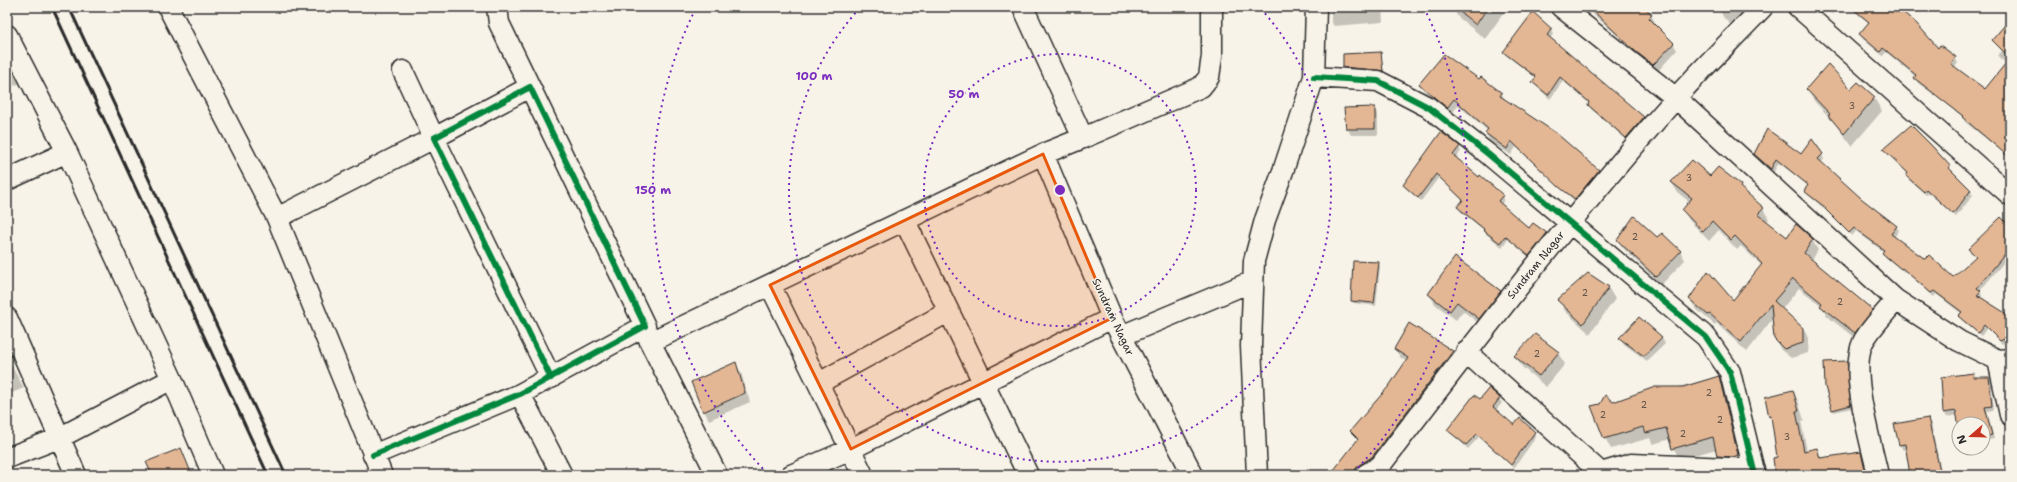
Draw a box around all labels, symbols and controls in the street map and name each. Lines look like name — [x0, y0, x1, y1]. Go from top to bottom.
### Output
text: 100 m — [796, 68, 833, 84]
text: 50 m — [949, 86, 980, 102]
house number: 3 — [1849, 100, 1855, 112]
house number: 3 — [1686, 172, 1692, 184]
text: 150 m — [635, 182, 671, 198]
centre of rings — [1053, 183, 1067, 197]
street label: Sundram Nagar — [1504, 228, 1568, 302]
house number: 2 — [1632, 231, 1638, 243]
street label: Sundram Nagar — [1088, 276, 1138, 358]
house number: 2 — [1582, 287, 1588, 299]
house number: 2 — [1837, 296, 1843, 308]
house number: 2 — [1534, 348, 1540, 360]
house number: 2 — [1706, 387, 1712, 399]
house number: 2 — [1641, 399, 1647, 411]
house number: 2 — [1600, 409, 1606, 421]
house number: 2 — [1717, 414, 1723, 426]
north arrow — [1951, 416, 1991, 456]
house number: 2 — [1680, 428, 1686, 440]
house number: 3 — [1784, 431, 1790, 443]
text: N — [1953, 432, 1971, 446]

